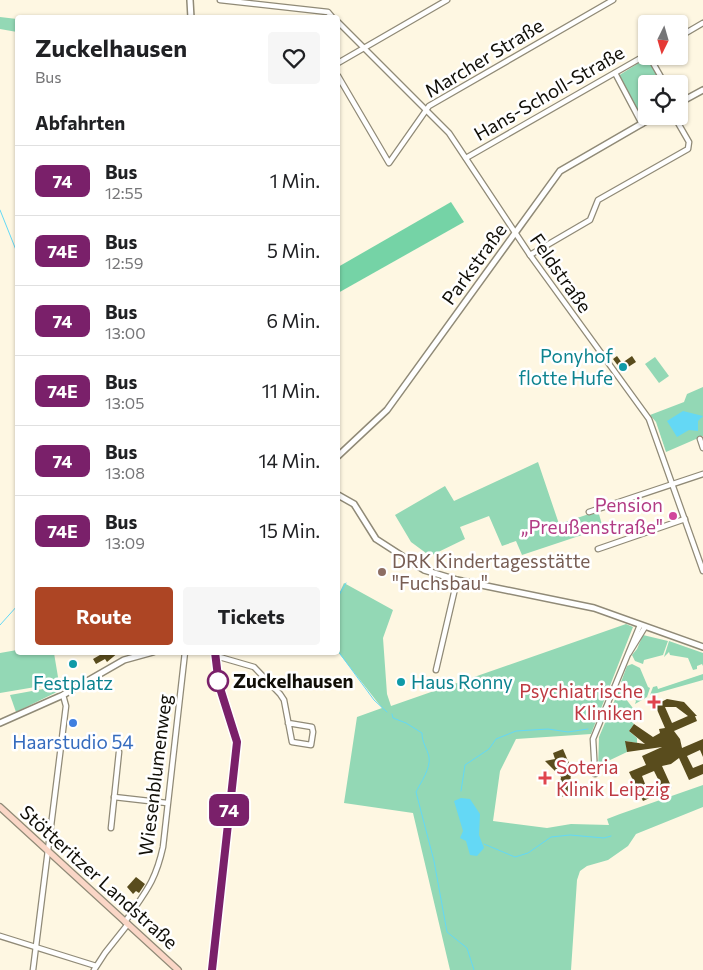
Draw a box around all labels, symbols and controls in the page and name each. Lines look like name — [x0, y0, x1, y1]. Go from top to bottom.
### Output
street label: Marcher Straße — [420, 13, 547, 102]
north arrow — [638, 15, 688, 65]
map controls — [638, 15, 688, 125]
button: heart — [268, 32, 320, 84]
text: Zuckelhausen — [35, 33, 187, 62]
street label: Hans-Scholl-Straße — [469, 40, 628, 145]
text: Bus — [35, 67, 62, 86]
button: locate — [638, 75, 688, 125]
text: Abfahrten — [35, 111, 125, 134]
text: Bus — [105, 160, 137, 183]
text: 1 Min. — [270, 169, 320, 192]
text: 74 — [53, 170, 72, 192]
text: 12:55 — [105, 183, 143, 202]
street label: Parkstraße — [436, 219, 511, 309]
street label: Feldstraße — [526, 229, 597, 317]
text: Bus — [105, 230, 137, 253]
text: 5 Min. — [267, 239, 320, 262]
text: 74E — [47, 240, 78, 262]
text: 12:59 — [105, 253, 143, 272]
text: Bus — [105, 300, 137, 323]
text: 6 Min. — [266, 309, 320, 332]
text: 74 — [53, 310, 72, 332]
text: 13:00 — [105, 323, 146, 342]
place label: Ponyhof flotte Hufe — [518, 344, 613, 389]
marker: Ponyhof flotte Hufe — [617, 361, 629, 373]
text: Bus — [105, 370, 137, 393]
text: 11 Min. — [262, 379, 320, 402]
text: 74E — [47, 380, 78, 402]
text: 13:05 — [105, 393, 144, 412]
text: Bus — [105, 440, 137, 463]
text: 14 Min. — [258, 449, 320, 472]
text: 74 — [53, 450, 72, 472]
text: 13:08 — [105, 463, 145, 482]
place label: Pension „Preußenstraße" — [521, 493, 663, 538]
text: Bus — [105, 510, 137, 533]
marker: Pension „Preußenstraße" — [667, 510, 679, 522]
text: 15 Min. — [259, 519, 320, 542]
text: 74E — [47, 520, 78, 542]
text: 13:09 — [105, 533, 145, 552]
place label: DRK Kindertagesstätte "Fuchsbau" — [392, 549, 590, 594]
marker: DRK Kindertagesstätte "Fuchsbau" — [376, 566, 388, 578]
button: Route — [35, 587, 173, 645]
button: Tickets — [183, 587, 320, 645]
marker: Festplatz — [67, 658, 79, 670]
place label: Zuckelhausen — [233, 669, 353, 692]
marker: Zuckelhausen — [207, 670, 229, 692]
place label: Haus Ronny — [411, 670, 513, 693]
place label: Festplatz — [33, 671, 113, 694]
marker: Haus Ronny — [395, 676, 407, 688]
place label: Psychiatrische Kliniken — [519, 679, 643, 724]
street label: Wiesenblumenweg — [133, 693, 176, 857]
marker: Psychiatrische Kliniken — [647, 695, 661, 709]
marker: Haarstudio 54 — [67, 717, 79, 729]
place label: Haarstudio 54 — [12, 730, 134, 753]
place label: Soteria Klinik Leipzig — [556, 755, 670, 800]
marker: Soteria Klinik Leipzig — [538, 771, 552, 785]
line badge: 74 — [206, 794, 252, 826]
text: 74 — [219, 799, 239, 821]
street label: Stötteritzer Landstraße — [16, 800, 183, 953]

